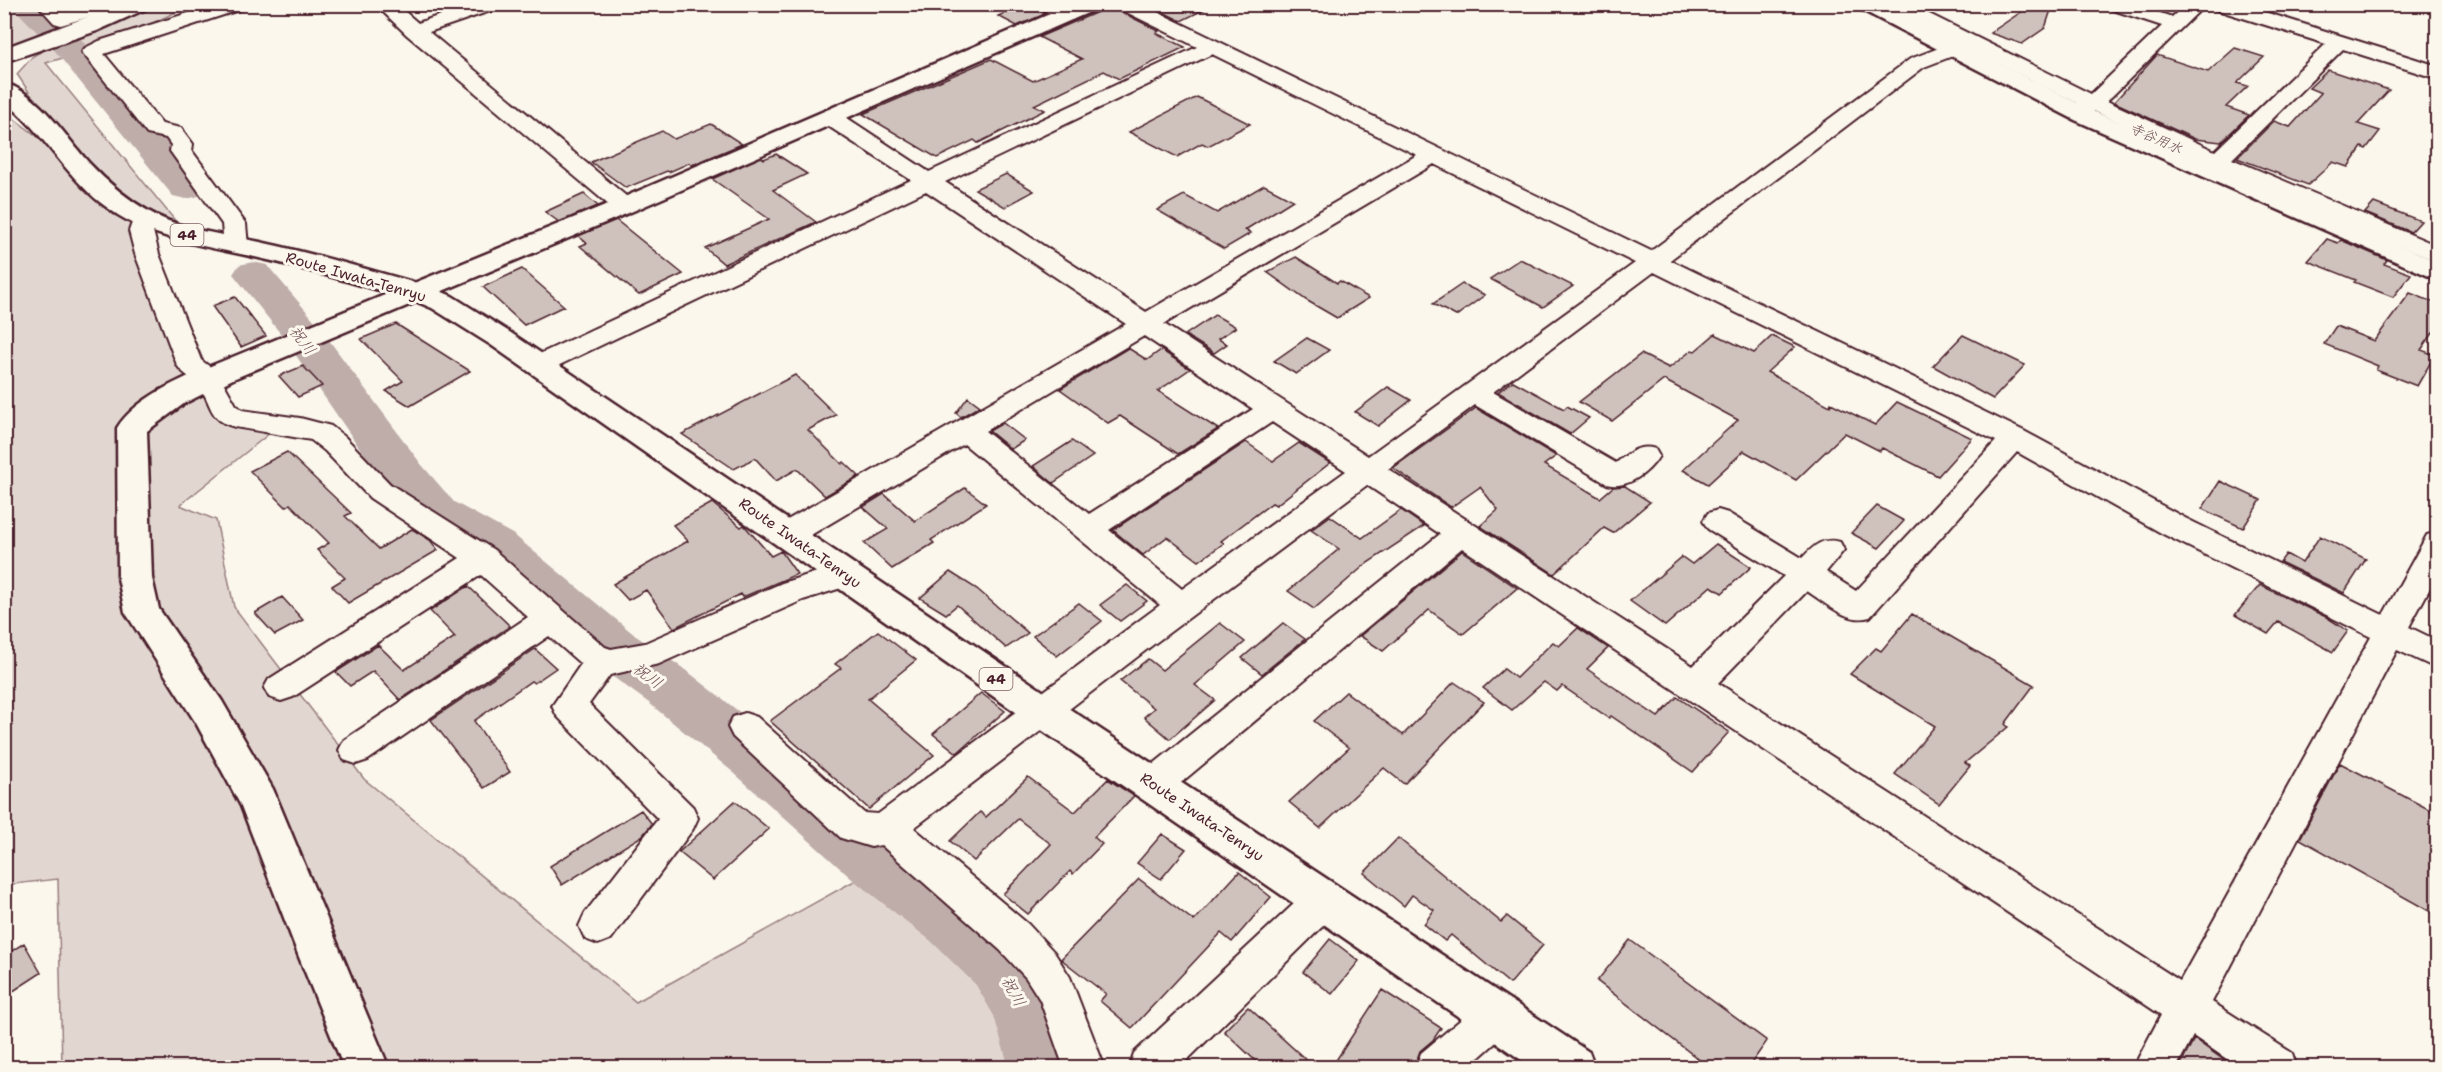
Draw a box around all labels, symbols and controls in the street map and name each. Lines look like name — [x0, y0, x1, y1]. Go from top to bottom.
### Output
water label: 寺谷用水 — [2127, 118, 2185, 158]
road number: 44 — [170, 224, 204, 246]
street label: Route Iwata-Tenryu — [283, 247, 429, 307]
water label: 祝川 — [284, 321, 321, 359]
street label: Route Iwata-Tenryu — [735, 493, 865, 593]
water label: 祝川 — [629, 657, 667, 693]
road number: 44 — [980, 668, 1012, 690]
street label: Route Iwata-Tenryu — [1136, 768, 1268, 866]
water label: 祝川 — [997, 972, 1031, 1010]

